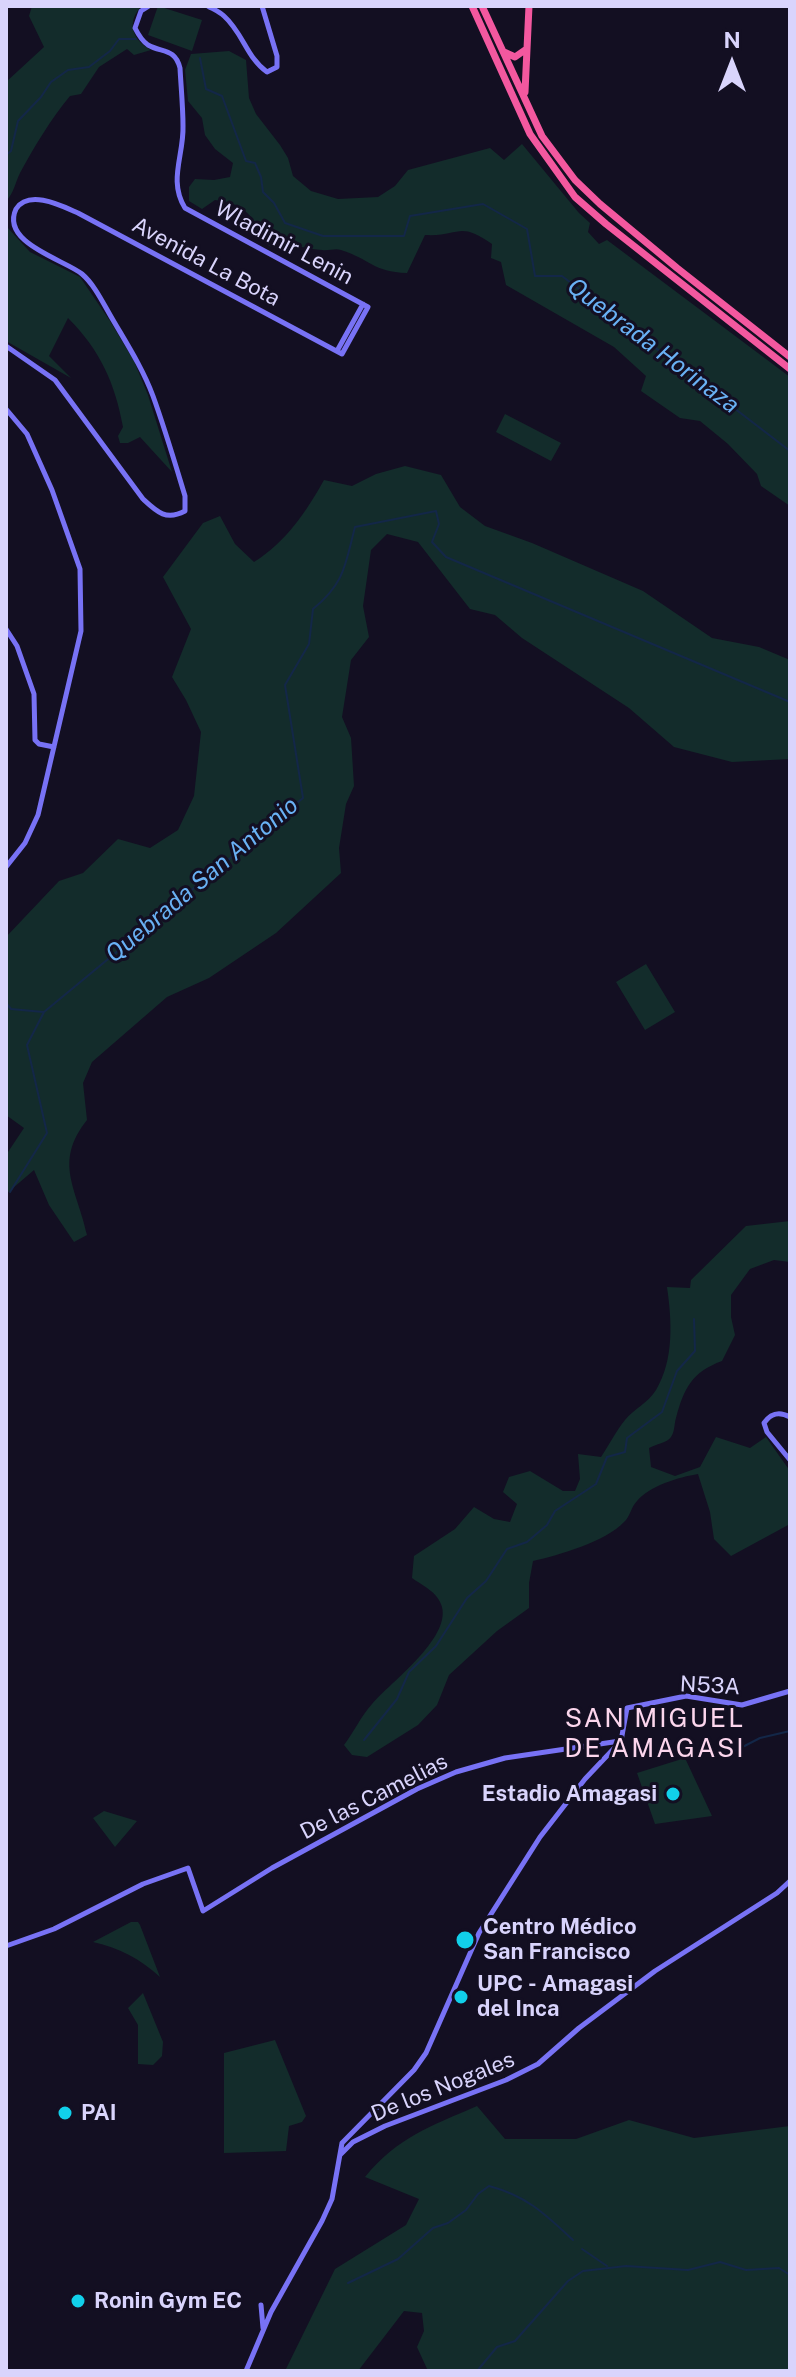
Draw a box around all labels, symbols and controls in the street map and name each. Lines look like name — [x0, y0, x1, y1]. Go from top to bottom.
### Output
north arrow — [692, 24, 772, 104]
text: N — [723, 27, 741, 53]
street label: Wladimir Lenin — [210, 195, 358, 291]
street label: Avenida La Bota — [128, 212, 284, 312]
water label: Quebrada Horinaza — [562, 272, 744, 420]
water label: Quebrada San Antonio — [100, 791, 304, 969]
street label: N53A — [679, 1671, 741, 1701]
district label: SAN MIGUEL DE AMAGASI — [564, 1703, 746, 1764]
street label: De las Camelias — [296, 1748, 452, 1846]
place label: Estadio Amagasi — [482, 1781, 657, 1807]
marker: Estadio Amagasi — [664, 1785, 682, 1803]
place label: Centro Médico San Francisco — [483, 1914, 637, 1966]
marker: Centro Médico San Francisco — [454, 1929, 476, 1951]
place label: UPC - Amagasi del Inca — [477, 1971, 633, 2022]
marker: UPC - Amagasi del Inca — [452, 1988, 470, 2006]
street label: De los Nogales — [368, 2046, 518, 2128]
place label: PAI — [81, 2100, 117, 2126]
marker: PAI — [56, 2104, 74, 2122]
place label: Ronin Gym EC — [94, 2288, 242, 2314]
marker: Ronin Gym EC — [69, 2292, 87, 2310]

